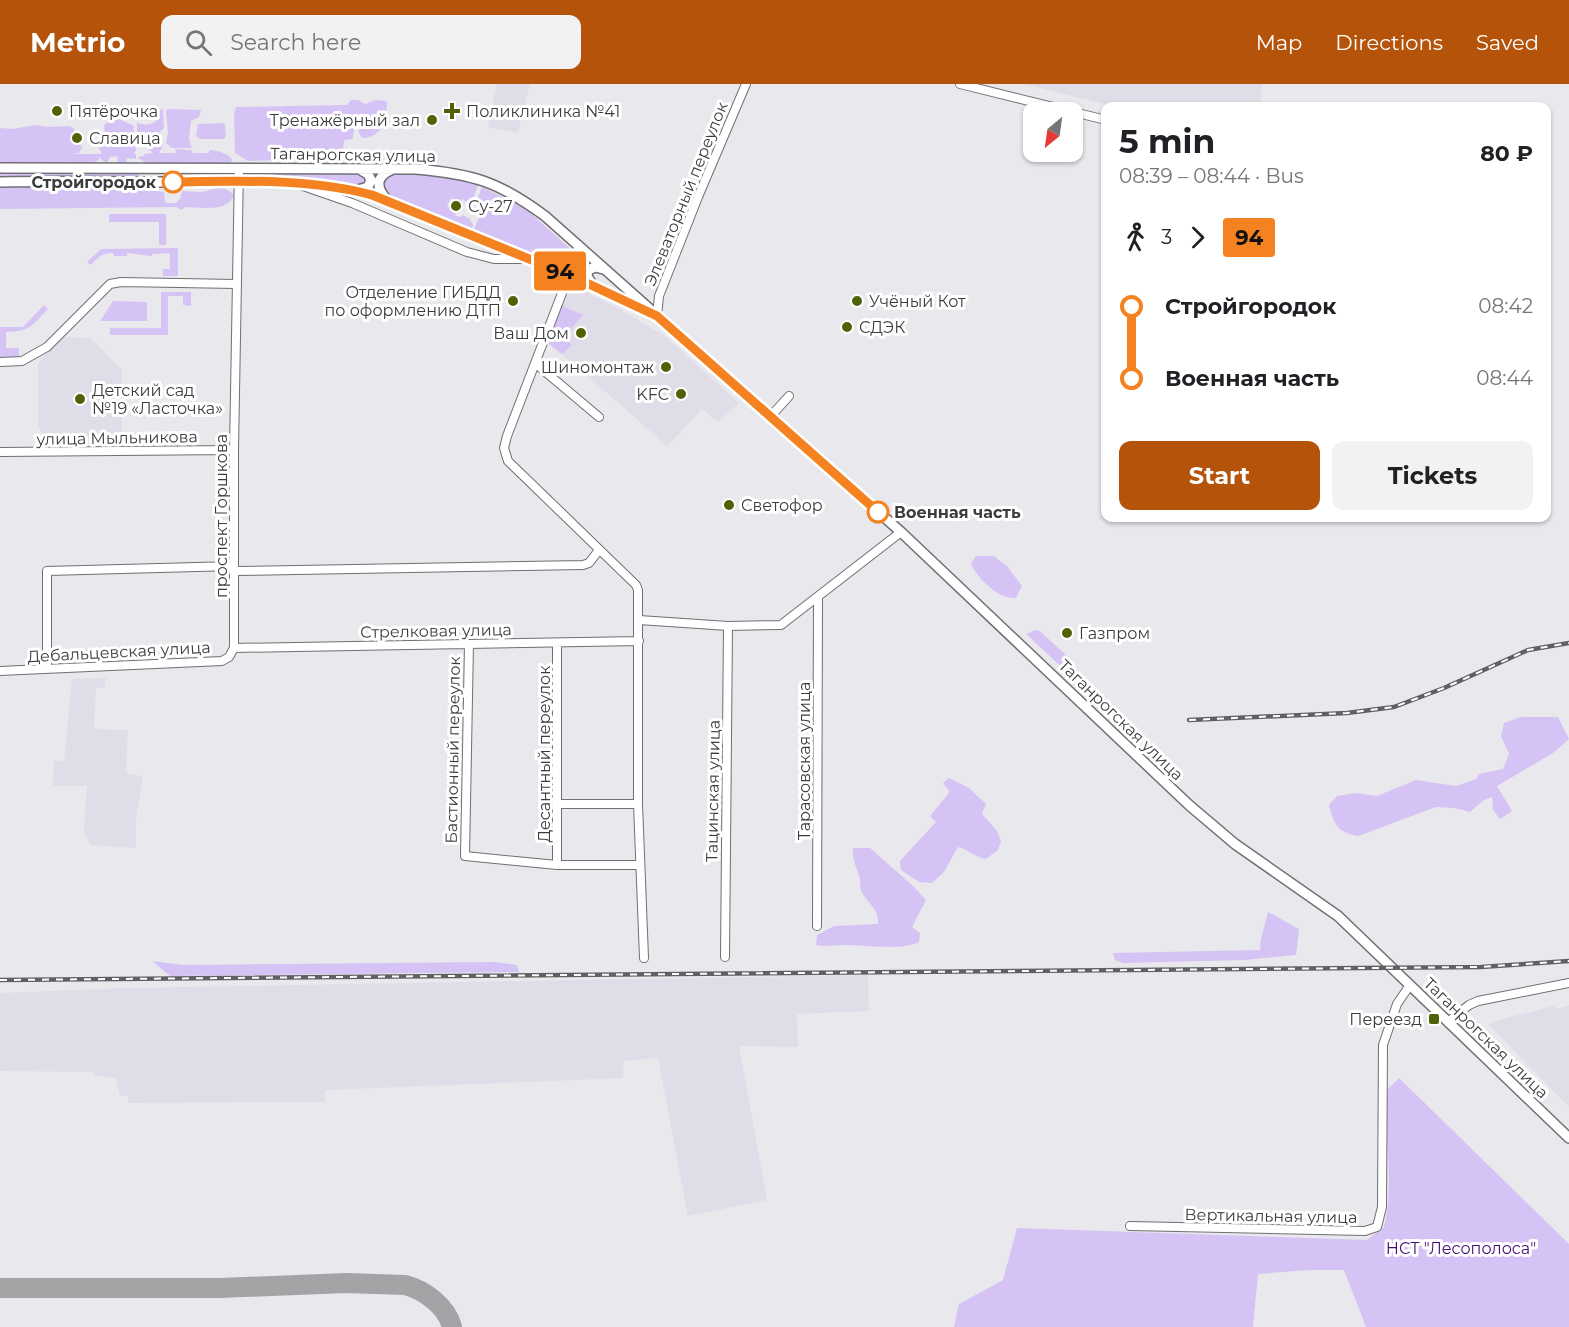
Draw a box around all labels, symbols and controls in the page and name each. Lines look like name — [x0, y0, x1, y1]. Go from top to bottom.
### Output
search box — [161, 15, 581, 69]
text: Metrio — [30, 25, 125, 59]
icon: search — [182, 26, 215, 59]
text: Search here — [230, 29, 361, 56]
text: Map — [1256, 30, 1302, 55]
text: Directions — [1335, 30, 1443, 55]
text: Saved — [1476, 30, 1539, 55]
street label: Элеваторный переулок — [640, 99, 732, 289]
place label: Пятёрочка — [69, 102, 158, 121]
marker: Поликлиника №41 — [443, 102, 461, 120]
place label: Поликлиника №41 — [466, 102, 620, 121]
north arrow — [1023, 102, 1083, 162]
map controls — [1023, 102, 1083, 162]
marker: Пятёрочка — [50, 104, 64, 118]
place label: Тренажёрный зал — [269, 111, 420, 130]
marker: Тренажёрный зал — [425, 113, 439, 127]
text: 5 min — [1119, 121, 1215, 161]
place label: Славица — [89, 129, 161, 148]
marker: Славица — [70, 131, 84, 145]
text: 80 ₽ — [1480, 140, 1533, 167]
street label: Таганрогская улица — [270, 144, 436, 166]
text: 08:39 – 08:44 · Bus — [1119, 164, 1304, 188]
marker: Стройгородок — [162, 171, 184, 193]
place label: Стройгородок — [31, 173, 157, 192]
place label: Су-27 — [468, 197, 513, 216]
marker: Су-27 — [449, 199, 463, 213]
icon: walk — [1119, 221, 1152, 254]
icon: forward — [1181, 221, 1214, 254]
text: 3 — [1161, 225, 1172, 249]
text: 94 — [1235, 225, 1263, 250]
line badge: 94 — [533, 252, 587, 291]
text: 94 — [546, 259, 574, 284]
place label: Отделение ГИБДД по оформлению ДТП — [325, 283, 501, 320]
place label: Учёный Кот — [869, 292, 966, 311]
text: Стройгородок — [1165, 293, 1336, 320]
marker: Отделение ГИБДД по оформлению ДТП — [506, 294, 520, 308]
marker: Учёный Кот — [850, 294, 864, 308]
text: 08:42 — [1478, 294, 1533, 318]
place label: СДЭК — [859, 318, 905, 337]
marker: СДЭК — [840, 320, 854, 334]
place label: Ваш Дом — [493, 324, 569, 343]
marker: Ваш Дом — [574, 326, 588, 340]
place label: Шиномонтаж — [541, 358, 654, 377]
marker: Шиномонтаж — [659, 360, 673, 374]
text: Военная часть — [1165, 365, 1339, 392]
text: 08:44 — [1476, 366, 1533, 390]
place label: Детский сад №19 «Ласточка» — [92, 381, 223, 418]
place label: KFC — [636, 385, 669, 404]
marker: KFC — [674, 387, 688, 401]
marker: Детский сад №19 «Ласточка» — [73, 392, 87, 406]
street label: улица Мыльникова — [35, 427, 198, 449]
street label: проспект Горшкова — [212, 434, 231, 598]
button: Start — [1119, 441, 1320, 510]
button: Tickets — [1332, 441, 1533, 510]
place label: Светофор — [741, 496, 823, 515]
marker: Светофор — [722, 498, 736, 512]
marker: Военная часть — [867, 501, 889, 523]
place label: Военная часть — [894, 503, 1021, 522]
street label: Стрелковая улица — [360, 620, 512, 642]
place label: Газпром — [1079, 624, 1150, 643]
marker: Газпром — [1060, 626, 1074, 640]
street label: Дебальцевская улица — [27, 638, 211, 666]
street label: Бастионный переулок — [442, 655, 464, 844]
street label: Таганрогская улица — [1055, 656, 1187, 784]
street label: Десантный переулок — [535, 665, 554, 843]
street label: Тарасовская улица — [795, 682, 814, 840]
street label: Тацинская улица — [702, 720, 724, 862]
street label: Таганрогская улица — [1420, 974, 1552, 1102]
place label: Переезд — [1349, 1010, 1422, 1029]
marker: Переезд — [1427, 1012, 1441, 1026]
street label: Вертикальная улица — [1185, 1205, 1357, 1227]
park label: НСТ "Лесополоса" — [1386, 1239, 1536, 1258]

